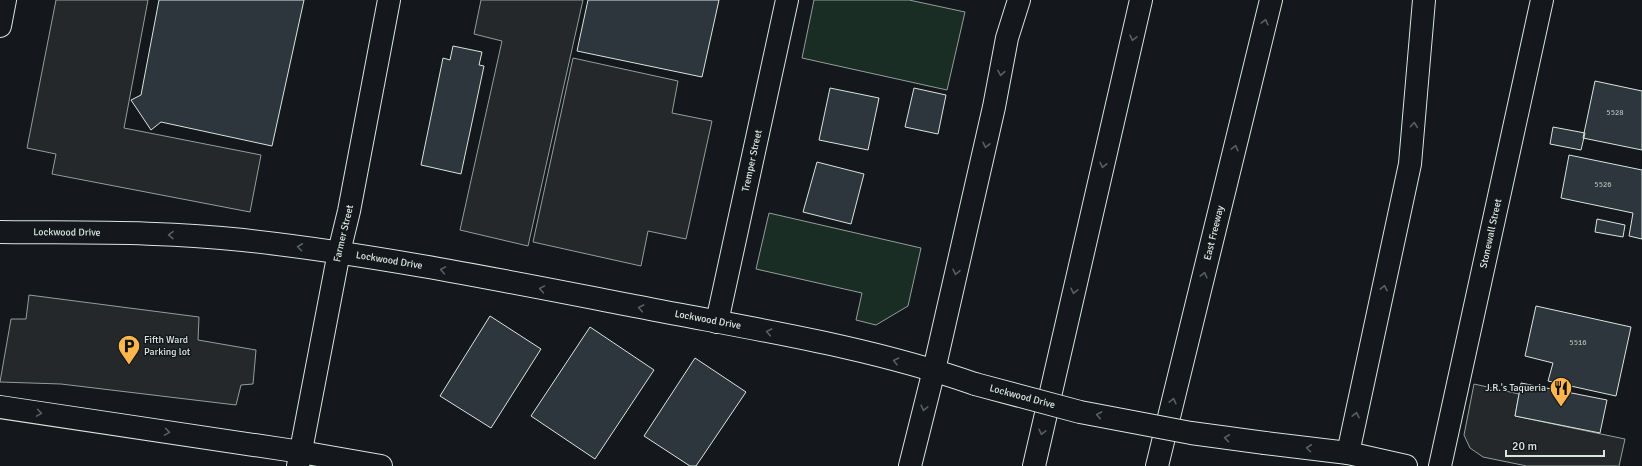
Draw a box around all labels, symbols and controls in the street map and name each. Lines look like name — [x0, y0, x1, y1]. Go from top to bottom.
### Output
one-way arrow — [1261, 19, 1269, 25]
one-way arrow — [1129, 35, 1137, 41]
one-way arrow — [997, 70, 1006, 76]
house number: 5528 — [1606, 107, 1624, 117]
one-way arrow — [1409, 122, 1418, 128]
street label: Tremper Street — [739, 128, 765, 193]
one-way arrow — [982, 142, 990, 148]
one-way arrow — [1230, 145, 1238, 151]
one-way arrow — [1100, 162, 1108, 168]
house number: 5526 — [1594, 179, 1612, 189]
street label: Stonewall Street — [1477, 197, 1504, 269]
street label: Farmer Street — [331, 203, 356, 263]
street label: East Freeway — [1202, 204, 1227, 261]
street label: Lockwood Drive — [33, 226, 101, 239]
one-way arrow — [168, 231, 174, 239]
one-way arrow — [297, 243, 303, 252]
street label: Lockwood Drive — [355, 249, 424, 272]
one-way arrow — [440, 267, 446, 275]
one-way arrow — [953, 269, 961, 275]
one-way arrow — [1199, 271, 1208, 278]
one-way arrow — [539, 285, 545, 294]
one-way arrow — [1379, 285, 1387, 291]
one-way arrow — [1071, 288, 1079, 295]
one-way arrow — [638, 304, 645, 312]
street label: Lockwood Drive — [674, 308, 742, 332]
one-way arrow — [766, 328, 772, 337]
parking icon: Fifth Ward Parking lot — [116, 333, 142, 366]
place label: Fifth Ward Parking lot — [144, 334, 191, 358]
house number: 5516 — [1569, 337, 1587, 347]
one-way arrow — [893, 357, 899, 365]
restaurant icon: J.R.'s Taqueria — [1548, 375, 1574, 408]
street label: Lockwood Drive — [988, 382, 1056, 411]
place label: J.R.'s Taqueria — [1485, 382, 1546, 394]
one-way arrow — [1169, 398, 1177, 404]
one-way arrow — [921, 404, 929, 411]
one-way arrow — [36, 408, 42, 417]
one-way arrow — [1096, 412, 1102, 420]
one-way arrow — [1352, 412, 1360, 418]
one-way arrow — [164, 427, 170, 436]
one-way arrow — [1039, 429, 1047, 435]
scale bar — [1506, 432, 1604, 458]
one-way arrow — [1224, 434, 1230, 443]
text: 20 m — [1512, 439, 1537, 454]
one-way arrow — [1306, 444, 1312, 453]

